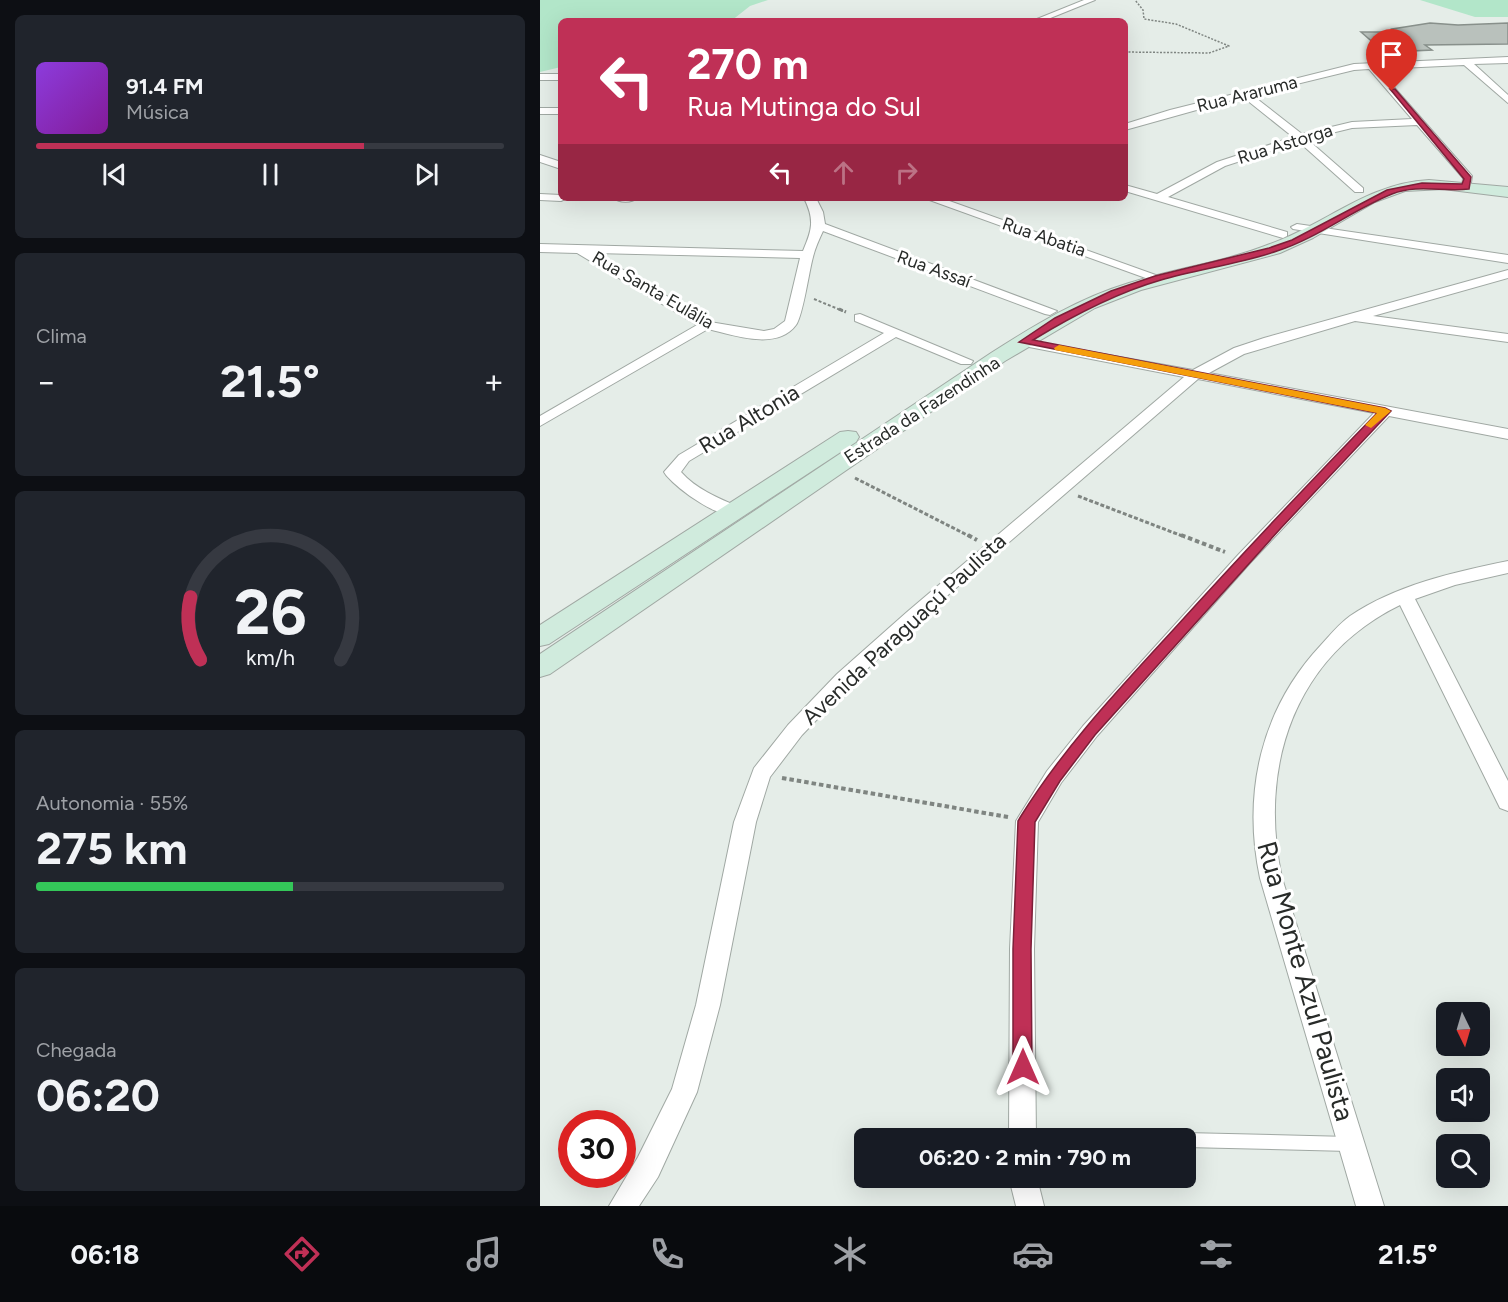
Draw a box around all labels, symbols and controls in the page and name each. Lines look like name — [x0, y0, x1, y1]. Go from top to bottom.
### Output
pin — [1366, 29, 1417, 91]
icon: arrive — [1375, 38, 1408, 71]
text: 270 m — [687, 39, 809, 90]
icon: left — [588, 42, 666, 120]
street label: Rua Araruma — [1194, 71, 1300, 117]
text: 91.4 FM — [126, 73, 204, 100]
text: Rua Mutinga do Sul — [687, 90, 921, 123]
text: Música — [126, 100, 189, 124]
street label: Rua Astorga — [1235, 119, 1335, 169]
icon: left — [764, 156, 797, 189]
icon: ahead — [827, 156, 860, 189]
icon: right — [890, 156, 923, 189]
icon: previous — [98, 158, 131, 191]
icon: pause — [254, 158, 287, 191]
icon: next — [410, 158, 443, 191]
street label: Rua Abatia — [999, 212, 1089, 262]
street label: Rua Assaí — [894, 245, 975, 293]
street label: Rua Santa Eulâlia — [588, 246, 718, 334]
text: Clima — [36, 324, 87, 348]
street label: Estrada da Fazendinha — [840, 351, 1004, 469]
text: 21.5° — [220, 354, 320, 408]
text: − — [36, 362, 57, 401]
text: + — [483, 362, 504, 401]
street label: Rua Altonia — [694, 379, 804, 459]
street label: Avenida Paraguaçú Paulista — [796, 527, 1012, 731]
text: 26 — [234, 575, 306, 650]
text: km/h — [246, 645, 294, 670]
text: Autonomia · 55% — [36, 791, 188, 815]
text: 275 km — [36, 821, 187, 875]
street label: Rua Monte Azul Paulista — [1250, 837, 1362, 1125]
north arrow — [1436, 1002, 1490, 1056]
map controls — [1436, 1002, 1490, 1188]
position arrow — [991, 1035, 1055, 1099]
text: Chegada — [36, 1038, 116, 1062]
text: 06:20 — [36, 1068, 160, 1122]
button: sound — [1436, 1068, 1490, 1122]
speed limit sign: 30 — [558, 1110, 636, 1188]
button: search — [1436, 1134, 1490, 1188]
text: 06:20 · 2 min · 790 m — [919, 1144, 1131, 1171]
icon: directions — [281, 1233, 323, 1275]
icon: music — [463, 1233, 505, 1275]
icon: phone — [646, 1233, 688, 1275]
icon: climate — [829, 1233, 871, 1275]
icon: car — [1012, 1233, 1054, 1275]
icon: filters — [1195, 1233, 1237, 1275]
text: 06:18 — [70, 1238, 140, 1271]
text: 21.5° — [1378, 1238, 1438, 1271]

